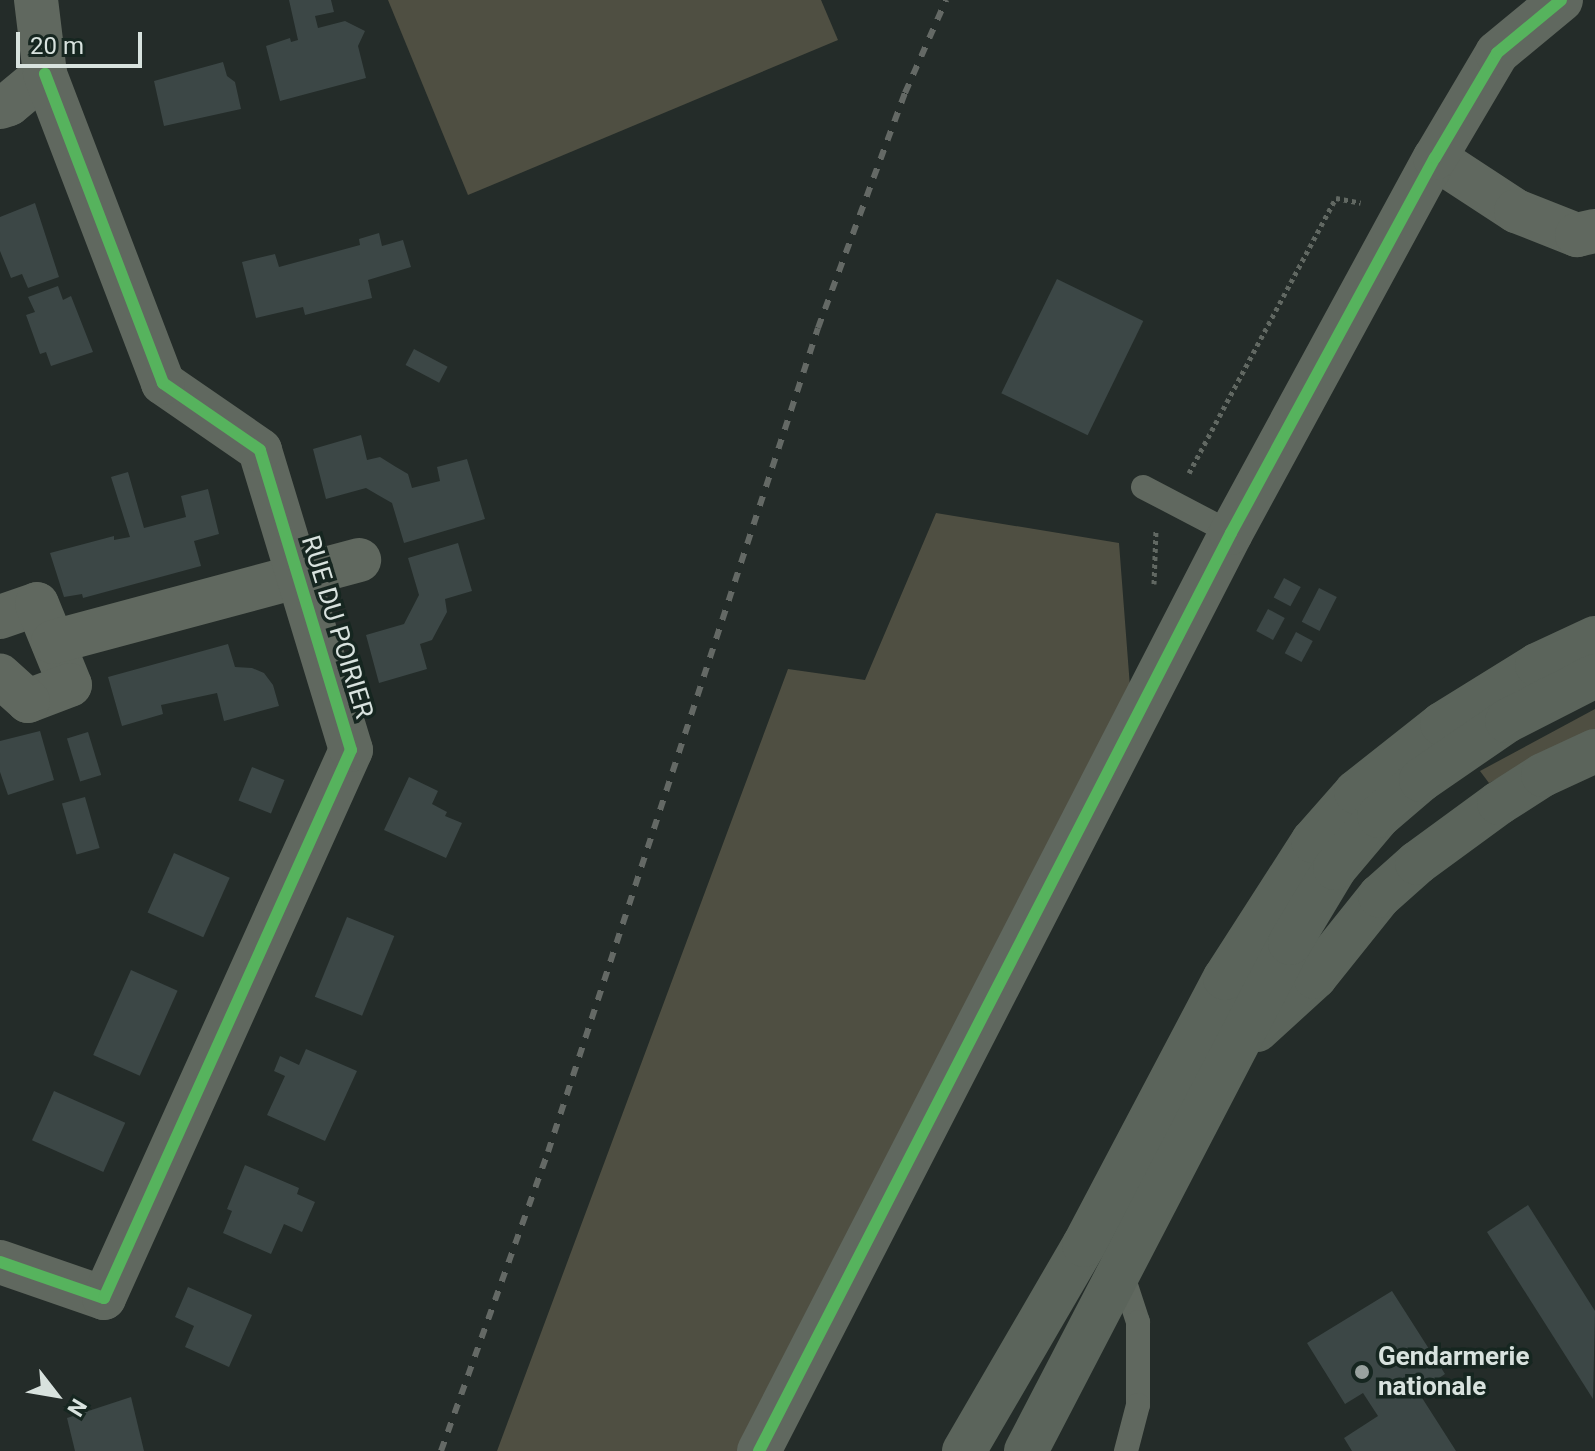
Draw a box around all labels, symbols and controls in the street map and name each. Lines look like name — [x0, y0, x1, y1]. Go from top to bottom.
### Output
scale bar — [20, 16, 146, 66]
text: 20 m — [30, 32, 84, 60]
street label: RUE DU POIRIER — [294, 532, 380, 722]
place label: Gendarmerie nationale — [1378, 1341, 1529, 1402]
north arrow — [16, 1355, 96, 1435]
marker: Gendarmerie nationale — [1353, 1363, 1371, 1381]
text: N — [62, 1395, 92, 1421]

